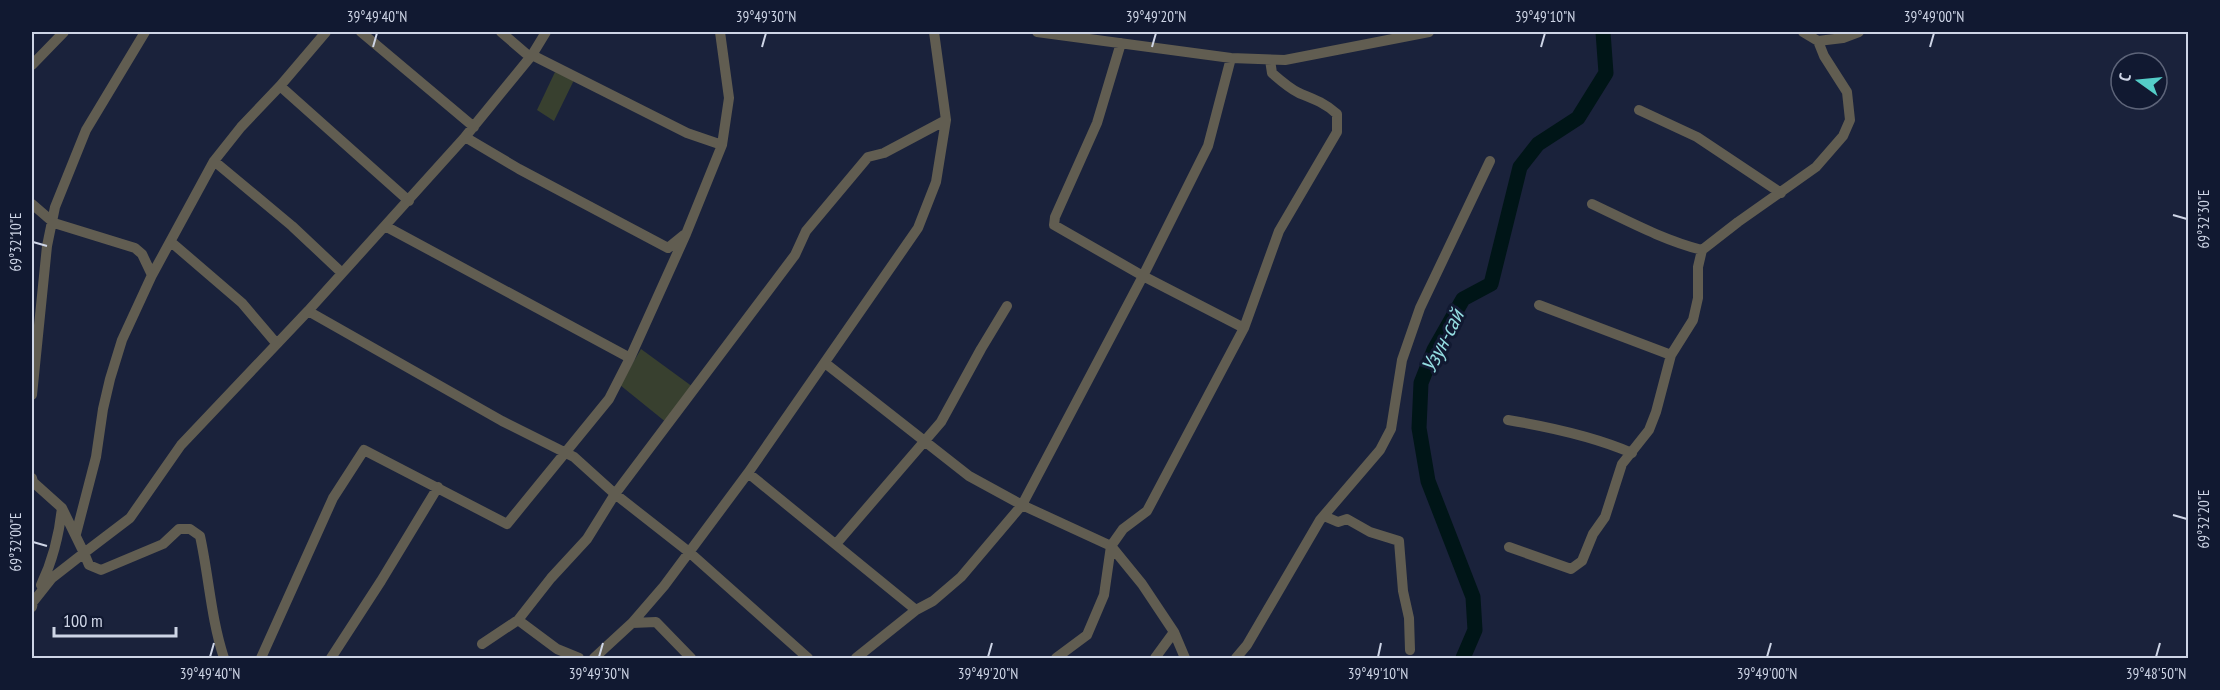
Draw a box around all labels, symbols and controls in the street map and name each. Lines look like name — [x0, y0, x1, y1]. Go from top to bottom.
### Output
text: 39°49'40"N — [347, 7, 407, 26]
text: 39°49'30"N — [736, 7, 796, 26]
text: 39°49'20"N — [1126, 7, 1186, 26]
text: 39°49'10"N — [1515, 7, 1575, 26]
text: 39°49'00"N — [1904, 7, 1964, 26]
north arrow — [2109, 51, 2169, 111]
text: С — [2114, 70, 2135, 83]
text: 69°32'30"E — [2194, 189, 2213, 249]
text: 69°32'10"E — [6, 212, 25, 272]
water label: Узун-сай — [1414, 303, 1471, 377]
text: 69°32'20"E — [2194, 489, 2213, 549]
text: 69°32'00"E — [6, 512, 25, 572]
scale bar — [54, 600, 176, 638]
text: 100 m — [63, 609, 103, 632]
text: 39°49'40"N — [180, 664, 240, 683]
text: 39°49'30"N — [569, 664, 629, 683]
text: 39°49'20"N — [958, 664, 1018, 683]
text: 39°49'10"N — [1348, 664, 1408, 683]
text: 39°49'00"N — [1737, 664, 1797, 683]
text: 39°48'50"N — [2126, 664, 2186, 683]

